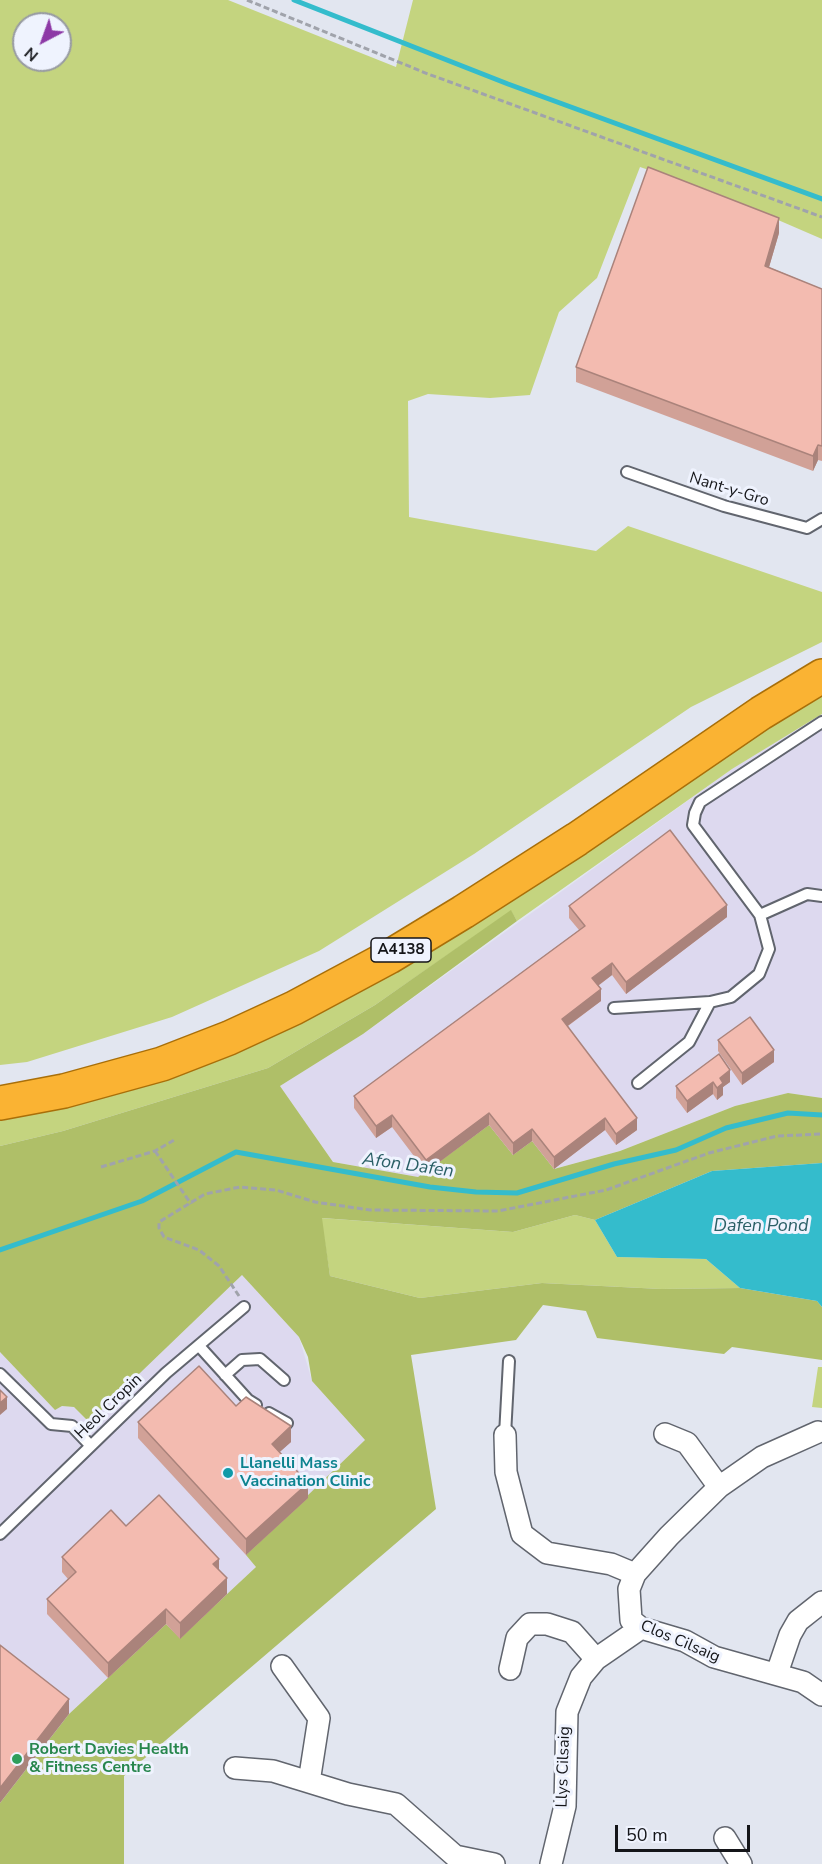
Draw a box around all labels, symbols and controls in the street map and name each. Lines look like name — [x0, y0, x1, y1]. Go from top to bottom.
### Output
north arrow — [12, 12, 72, 72]
text: N — [20, 42, 43, 66]
street label: Nant-y-Gro — [687, 469, 771, 511]
road number: A4138 — [371, 938, 431, 962]
water label: Afon Dafen — [361, 1149, 455, 1183]
water label: Dafen Pond — [714, 1216, 808, 1238]
street label: Heol Cropin — [71, 1370, 147, 1444]
place label: Llanelli Mass Vaccination Clinic — [240, 1454, 370, 1492]
marker: Llanelli Mass Vaccination Clinic — [221, 1466, 235, 1480]
street label: Clos Cilsaig — [637, 1617, 723, 1667]
street label: Llys Cilsaig — [553, 1726, 575, 1808]
place label: Robert Davies Health & Fitness Centre — [29, 1740, 189, 1778]
marker: Robert Davies Health & Fitness Centre — [10, 1752, 24, 1766]
scale bar — [618, 1813, 753, 1851]
text: 50 m — [626, 1823, 668, 1847]

